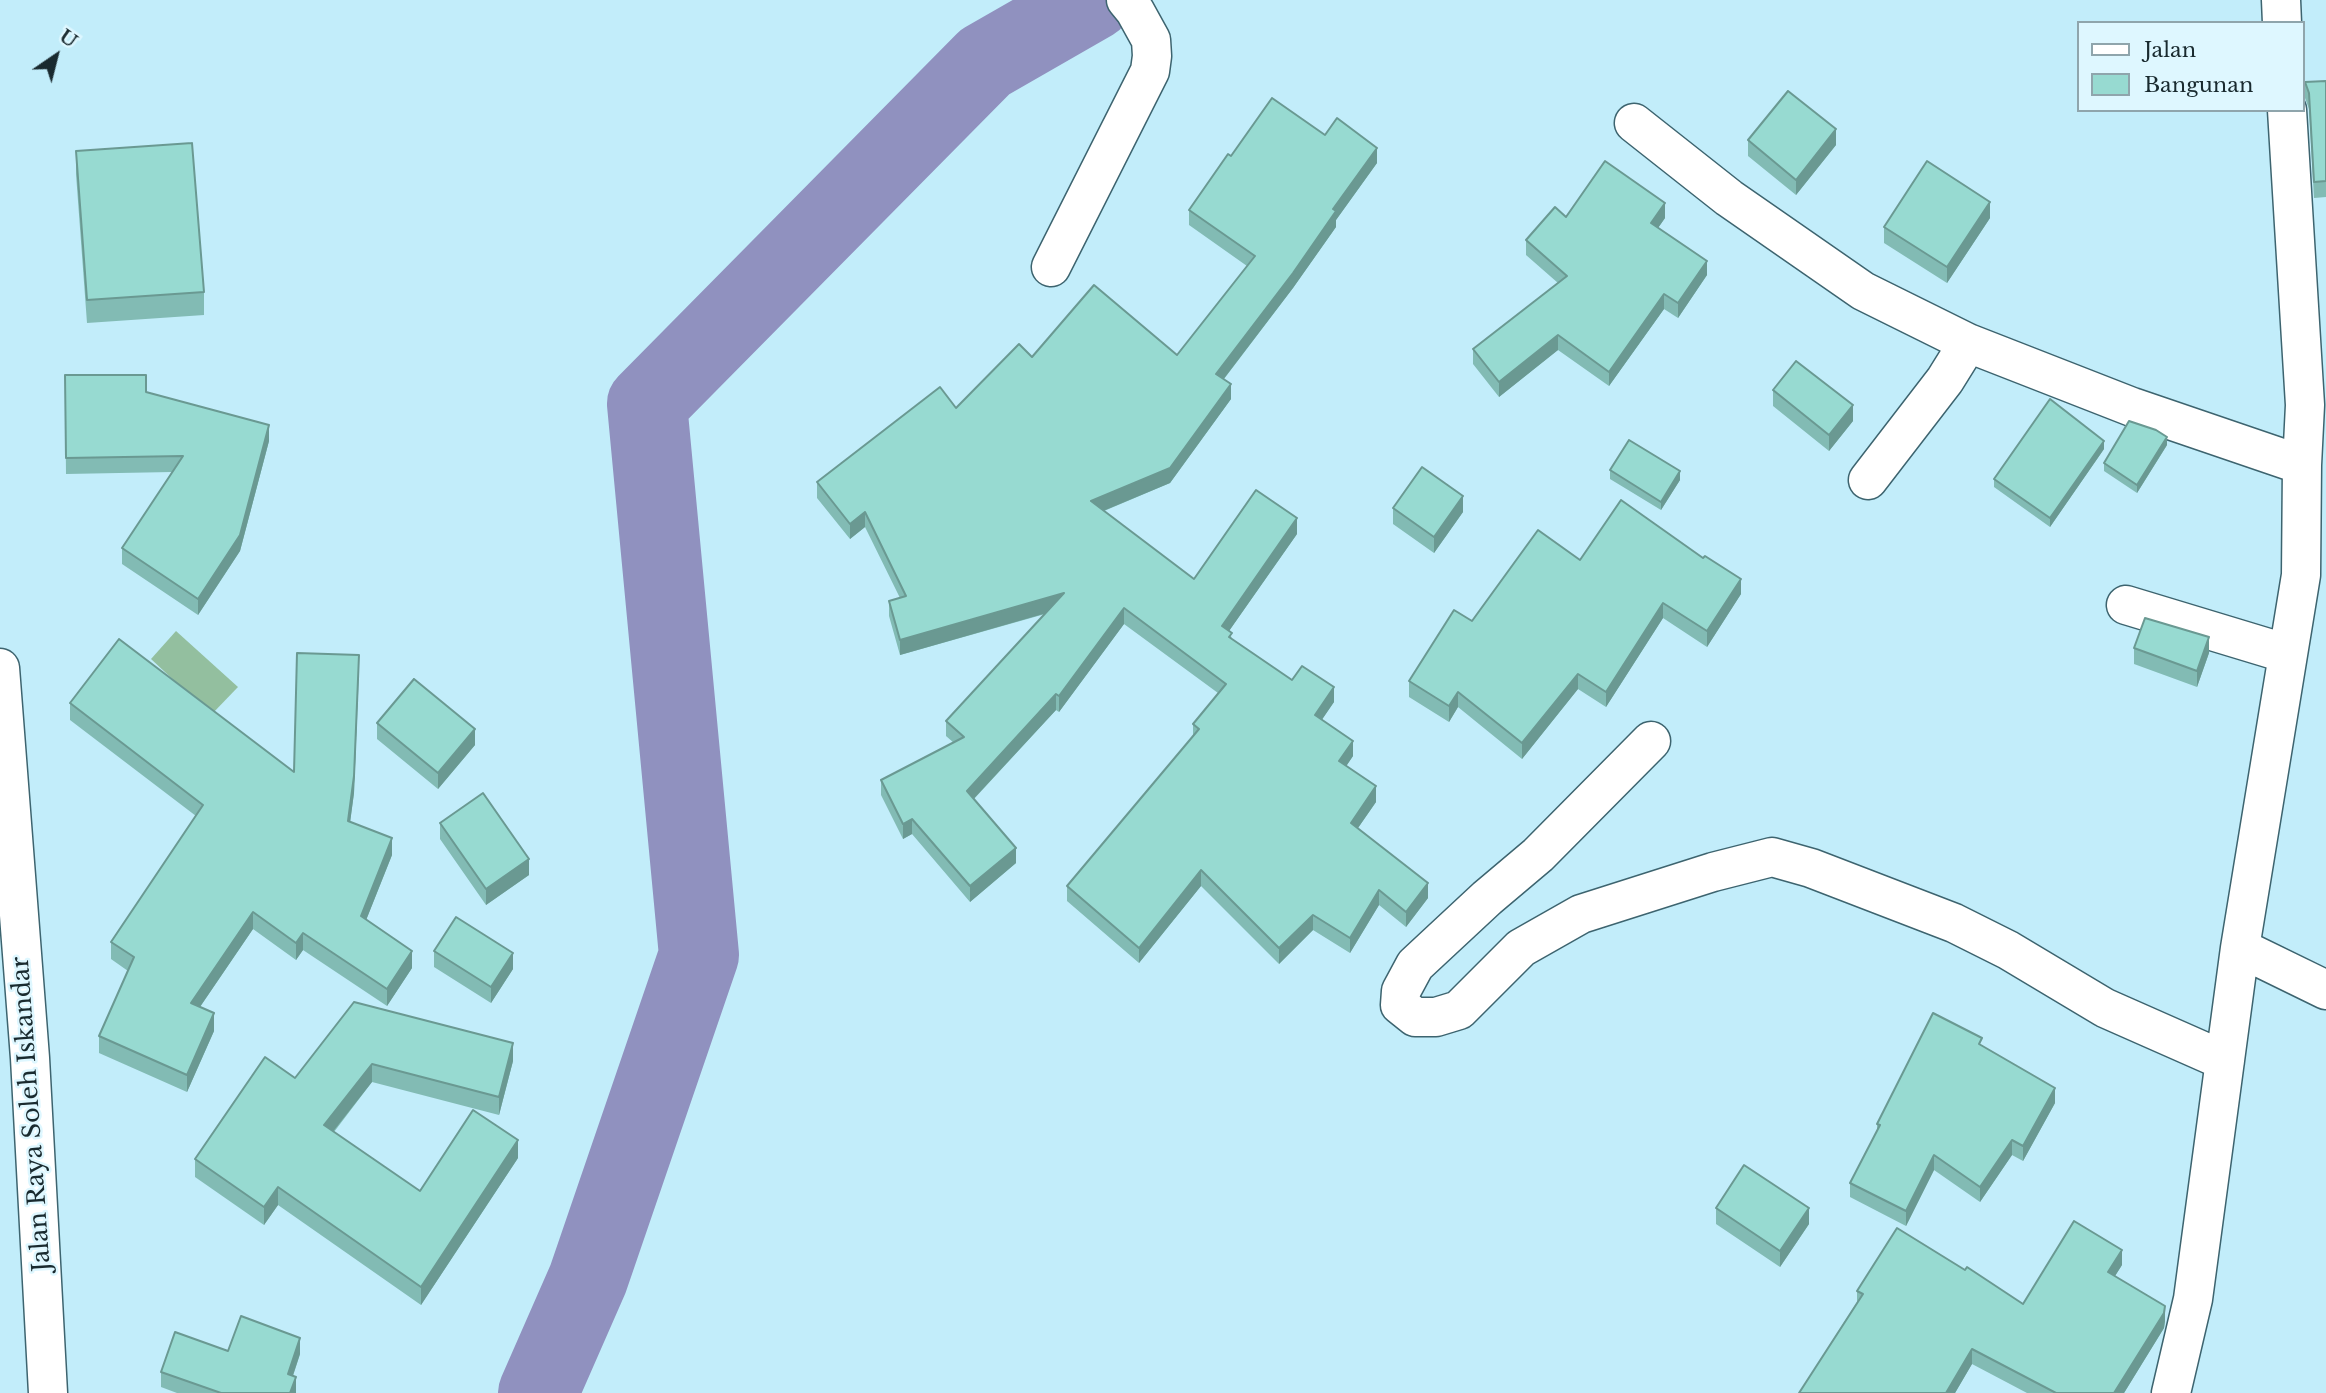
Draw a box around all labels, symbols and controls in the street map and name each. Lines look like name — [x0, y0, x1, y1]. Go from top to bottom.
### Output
north arrow — [21, 21, 91, 91]
legend — [2078, 21, 2305, 112]
text: U — [55, 24, 82, 53]
text: Jalan — [2144, 37, 2196, 63]
text: Bangunan — [2144, 72, 2253, 98]
street label: Jalan Raya Soleh Iskandar — [7, 955, 57, 1273]

